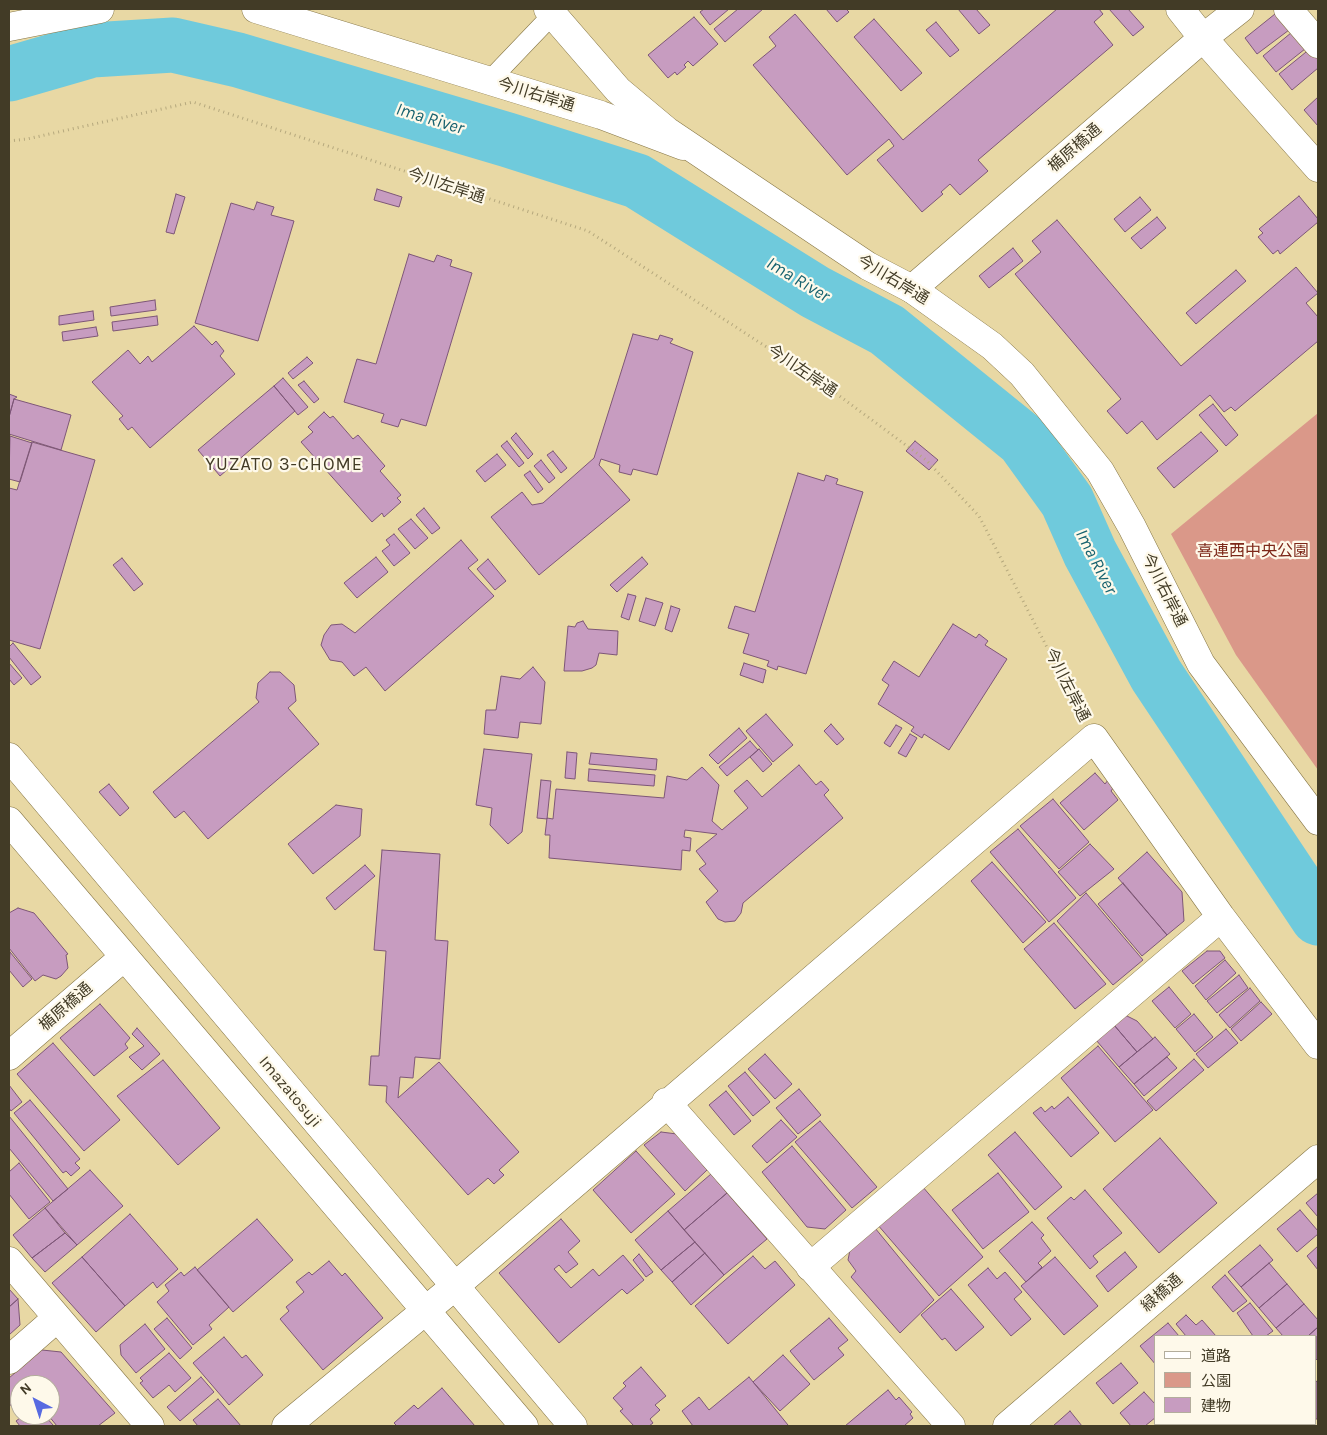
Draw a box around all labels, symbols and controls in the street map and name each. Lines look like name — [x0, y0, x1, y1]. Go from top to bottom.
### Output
street label: 今川右岸通 — [495, 74, 577, 116]
water label: Ima River — [393, 98, 467, 140]
street label: 楯原橋通 — [1045, 120, 1105, 176]
street label: 今川左岸通 — [405, 165, 487, 207]
street label: 今川右岸通 — [854, 251, 932, 309]
water label: Ima River — [762, 253, 834, 307]
street label: 今川左岸通 — [763, 341, 841, 401]
district label: YUZATO 3-CHOME — [203, 454, 365, 476]
water label: Ima River — [1070, 526, 1122, 598]
park label: 喜連西中央公園 — [1197, 541, 1309, 561]
street label: 今川右岸通 — [1137, 550, 1191, 630]
street label: 今川左岸通 — [1040, 645, 1094, 725]
street label: 楯原橋通 — [36, 979, 96, 1035]
street label: Imazatosuji — [255, 1052, 325, 1132]
street label: 緑橋通 — [1138, 1270, 1186, 1316]
legend — [1154, 1335, 1317, 1425]
text: 道路 — [1201, 1347, 1231, 1365]
text: 公園 — [1201, 1372, 1231, 1390]
north arrow — [10, 1375, 60, 1425]
text: N — [16, 1379, 35, 1399]
text: 建物 — [1201, 1397, 1231, 1415]

